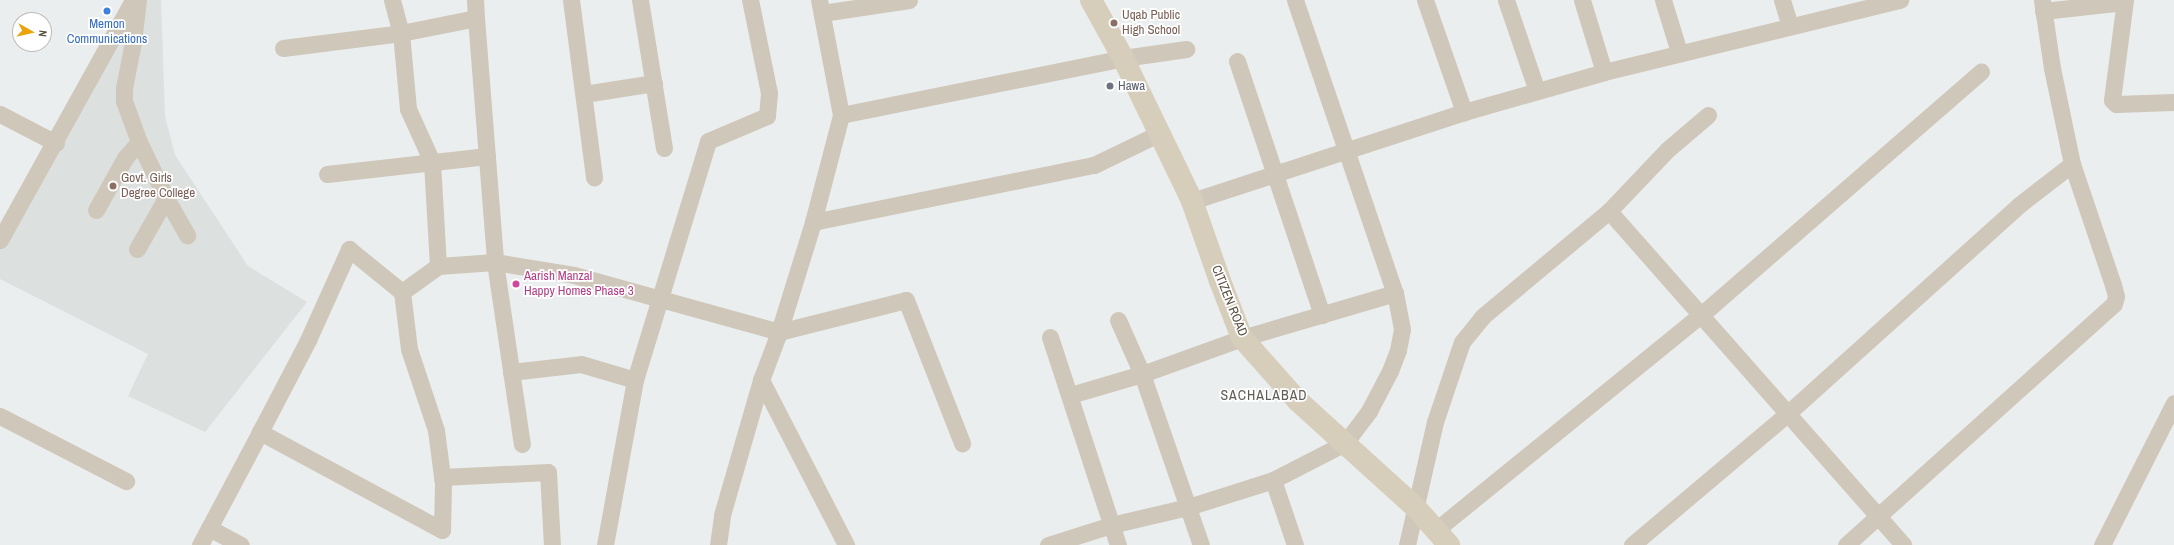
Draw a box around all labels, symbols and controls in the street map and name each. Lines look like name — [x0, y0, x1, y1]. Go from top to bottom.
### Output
marker: Memon Communications — [102, 6, 112, 16]
place label: Uqab Public High School — [1122, 8, 1180, 39]
north arrow — [12, 12, 52, 52]
place label: Memon Communications — [67, 17, 147, 48]
marker: Uqab Public High School — [1109, 18, 1119, 28]
text: N — [36, 29, 50, 38]
place label: Hawa — [1118, 78, 1145, 94]
marker: Hawa — [1105, 81, 1115, 91]
place label: Govt. Girls Degree College — [121, 171, 195, 202]
marker: Govt. Girls Degree College — [108, 181, 118, 191]
street label: CITIZEN ROAD — [1208, 263, 1250, 339]
place label: Aarish Manzal Happy Homes Phase 3 — [524, 269, 634, 300]
marker: Aarish Manzal Happy Homes Phase 3 — [511, 279, 521, 289]
district label: SACHALABAD — [1220, 387, 1308, 403]

